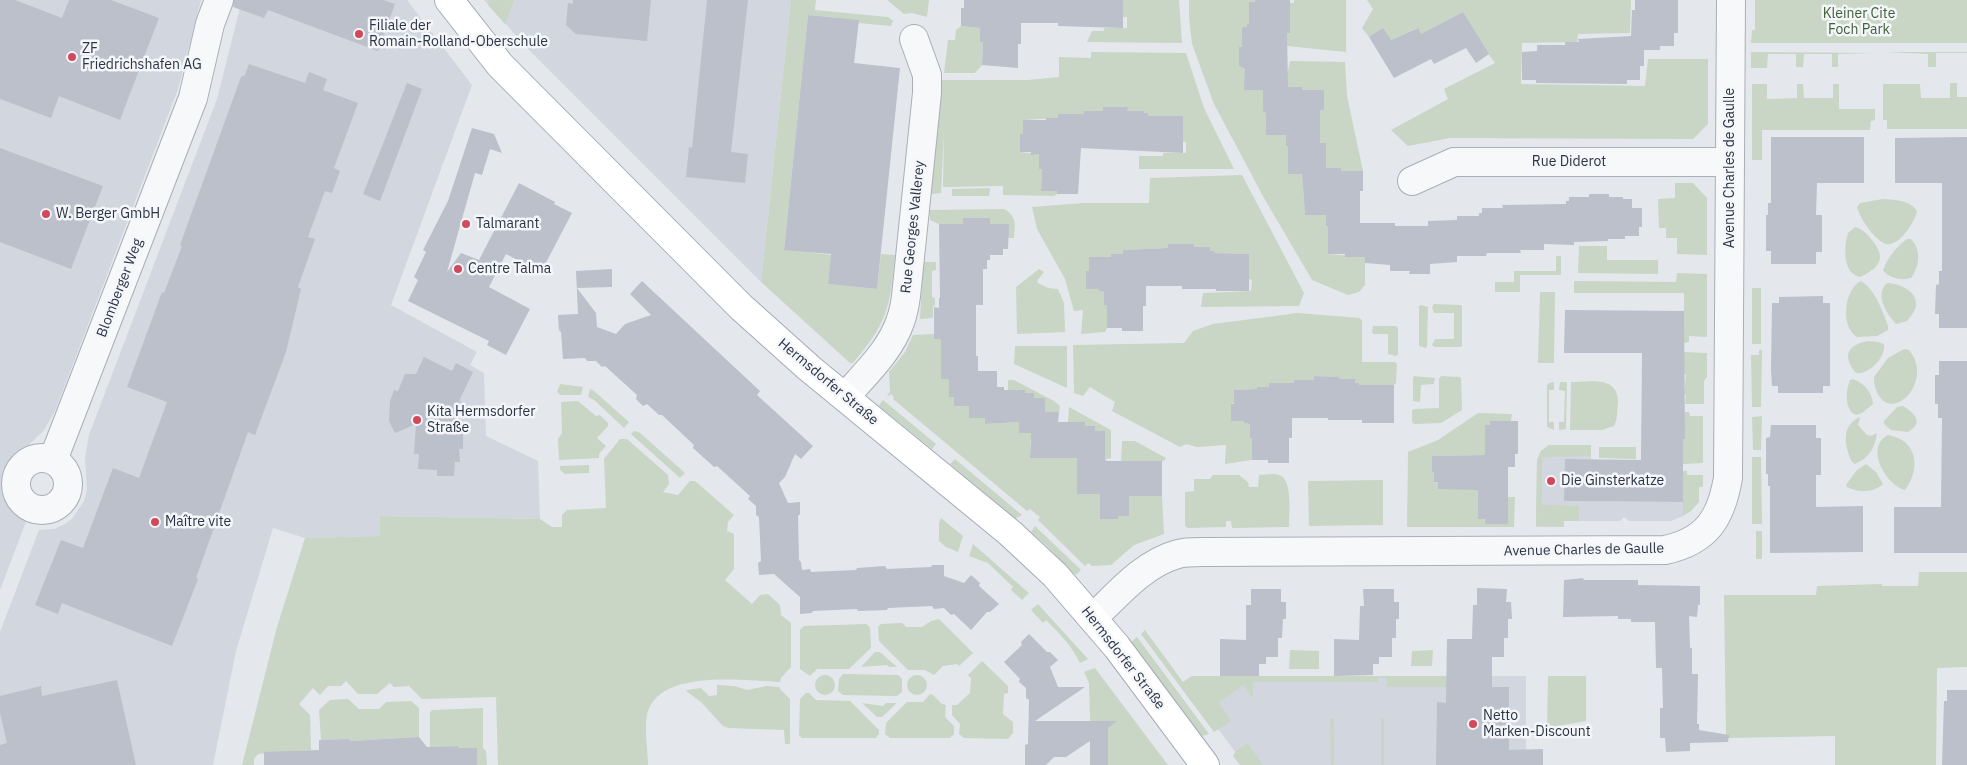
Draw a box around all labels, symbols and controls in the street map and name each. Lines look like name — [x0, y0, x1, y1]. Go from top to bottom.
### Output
park label: Kleiner Cite Foch Park — [1823, 6, 1895, 38]
place label: Filiale der Romain-Rolland-Oberschule — [369, 18, 548, 50]
marker: Filiale der Romain-Rolland-Oberschule — [353, 28, 365, 40]
place label: ZF Friedrichshafen AG — [82, 41, 202, 74]
marker: ZF Friedrichshafen AG — [66, 51, 78, 63]
street label: Avenue Charles de Gaulle — [1722, 88, 1738, 248]
street label: Rue Diderot — [1532, 154, 1606, 170]
street label: Rue Georges Vallerey — [898, 160, 928, 294]
place label: W. Berger GmbH — [56, 206, 160, 222]
marker: W. Berger GmbH — [40, 208, 52, 220]
place label: Talmarant — [476, 216, 539, 232]
marker: Talmarant — [460, 218, 472, 230]
street label: Blomberger Weg — [93, 236, 147, 340]
place label: Centre Talma — [468, 261, 551, 277]
marker: Centre Talma — [452, 263, 464, 275]
street label: Hermsdorfer Straße — [774, 335, 882, 429]
place label: Kita Hermsdorfer Straße — [427, 404, 535, 437]
marker: Kita Hermsdorfer Straße — [411, 414, 423, 426]
place label: Die Ginsterkatze — [1561, 473, 1664, 489]
marker: Die Ginsterkatze — [1545, 475, 1557, 487]
place label: Maître vite — [165, 514, 231, 530]
marker: Maître vite — [149, 516, 161, 528]
street label: Avenue Charles de Gaulle — [1504, 540, 1664, 560]
street label: Hermsdorfer Straße — [1078, 603, 1168, 713]
place label: Netto Marken-Discount — [1483, 708, 1591, 740]
marker: Netto Marken-Discount — [1467, 718, 1479, 730]

